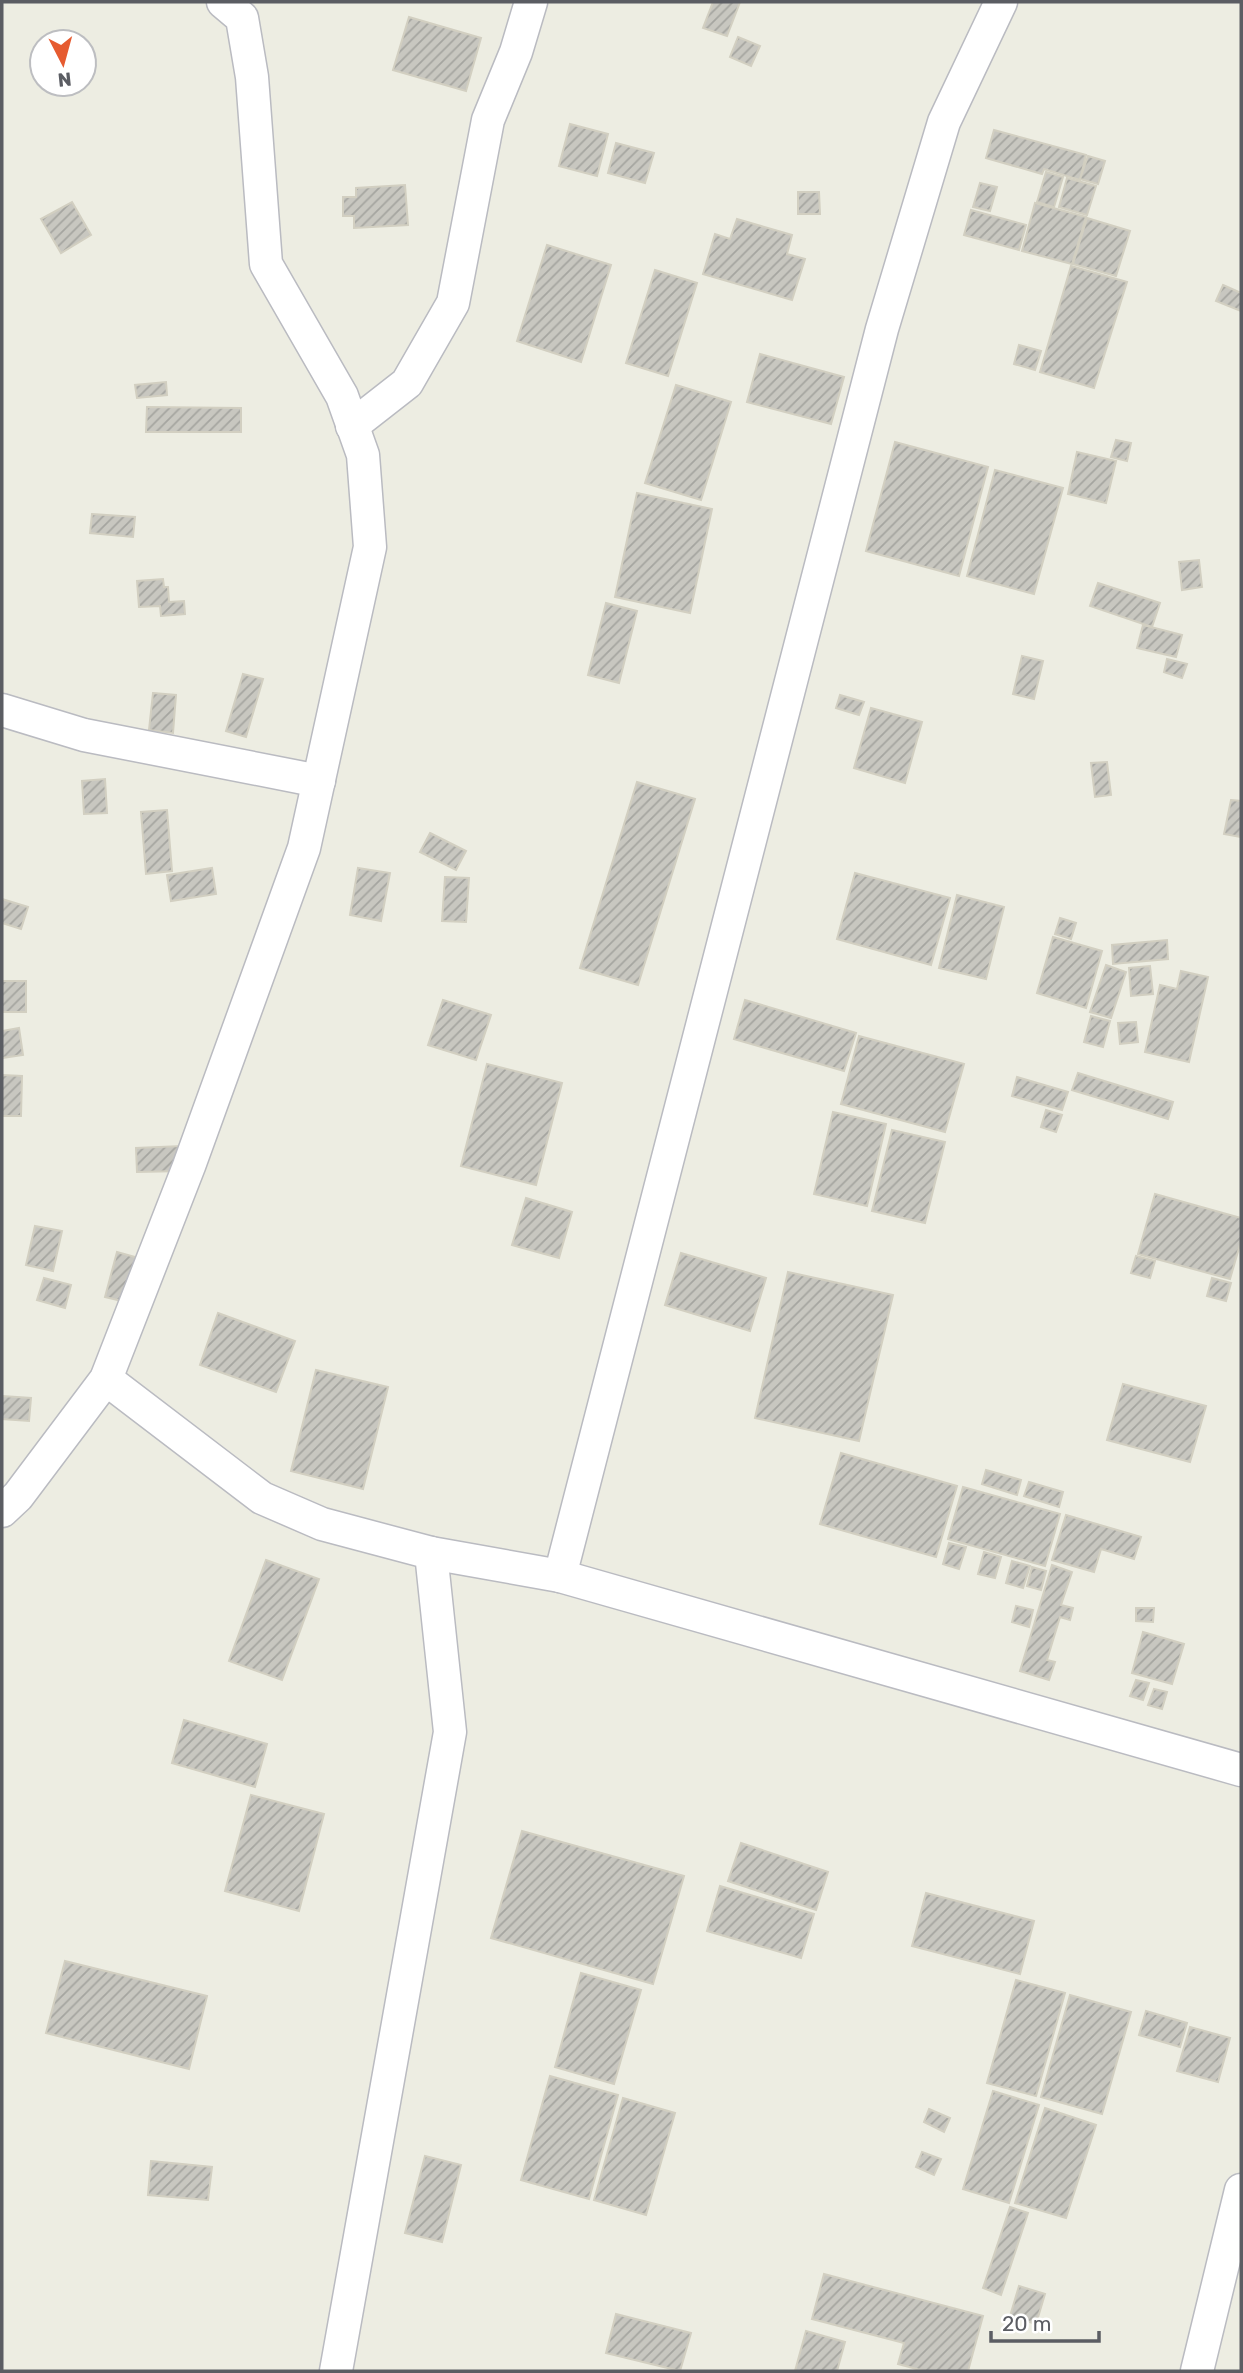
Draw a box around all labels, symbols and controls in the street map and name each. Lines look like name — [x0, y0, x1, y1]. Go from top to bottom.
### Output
north arrow — [28, 28, 98, 98]
text: N — [57, 67, 73, 92]
scale bar — [991, 2300, 1100, 2344]
text: 20 m — [1002, 2311, 1051, 2336]

